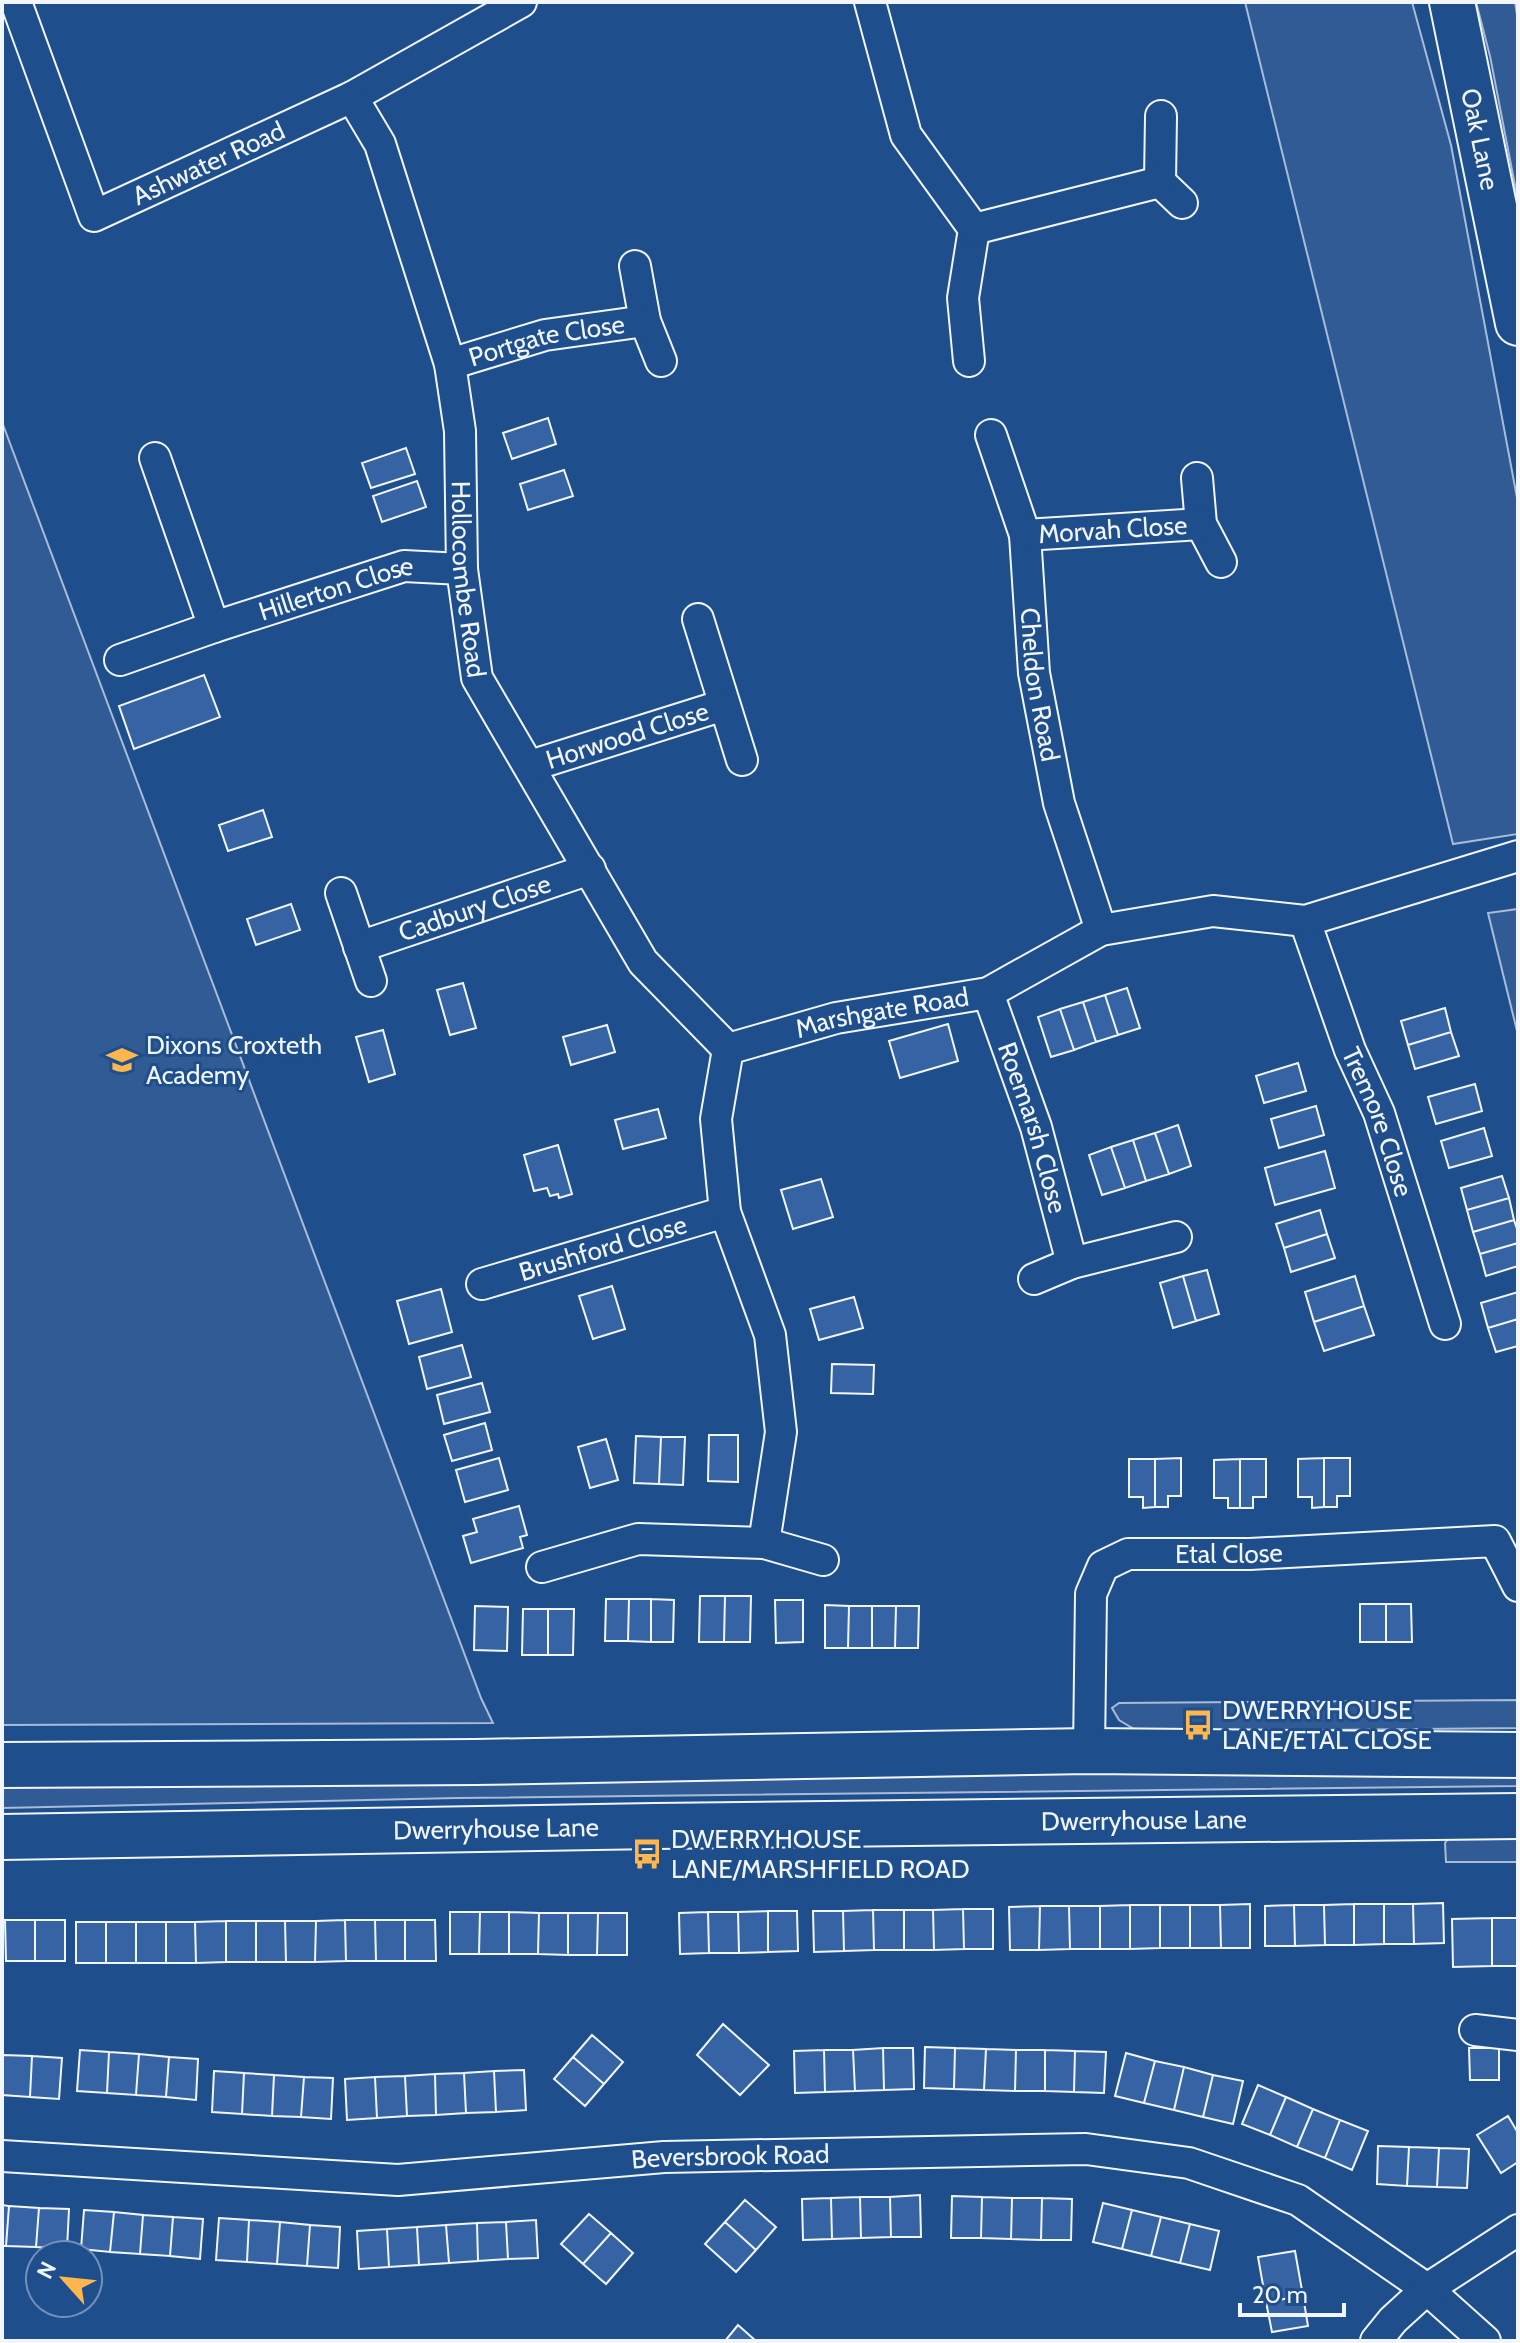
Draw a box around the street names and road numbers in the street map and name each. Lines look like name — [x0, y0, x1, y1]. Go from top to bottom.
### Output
street label: Oak Lane — [1454, 85, 1506, 193]
street label: Ashwater Road — [127, 114, 290, 212]
street label: Portgate Close — [465, 308, 627, 373]
street label: Hollocombe Road — [445, 481, 493, 680]
street label: Morvah Close — [1038, 509, 1188, 550]
street label: Hillerton Close — [255, 550, 414, 628]
street label: Cheldon Road — [1014, 607, 1067, 764]
street label: Horwood Close — [542, 695, 713, 776]
street label: Cadbury Close — [394, 867, 555, 949]
street label: Marshgate Road — [792, 980, 971, 1045]
street label: Roemarsh Close — [991, 1038, 1074, 1217]
street label: Tremore Close — [1335, 1042, 1420, 1201]
street label: Brushford Close — [515, 1208, 690, 1288]
street label: Etal Close — [1175, 1536, 1283, 1570]
street label: Dwerryhouse Lane — [1041, 1803, 1247, 1838]
street label: Dwerryhouse Lane — [393, 1811, 599, 1846]
street label: Beversbrook Road — [630, 2138, 830, 2176]

